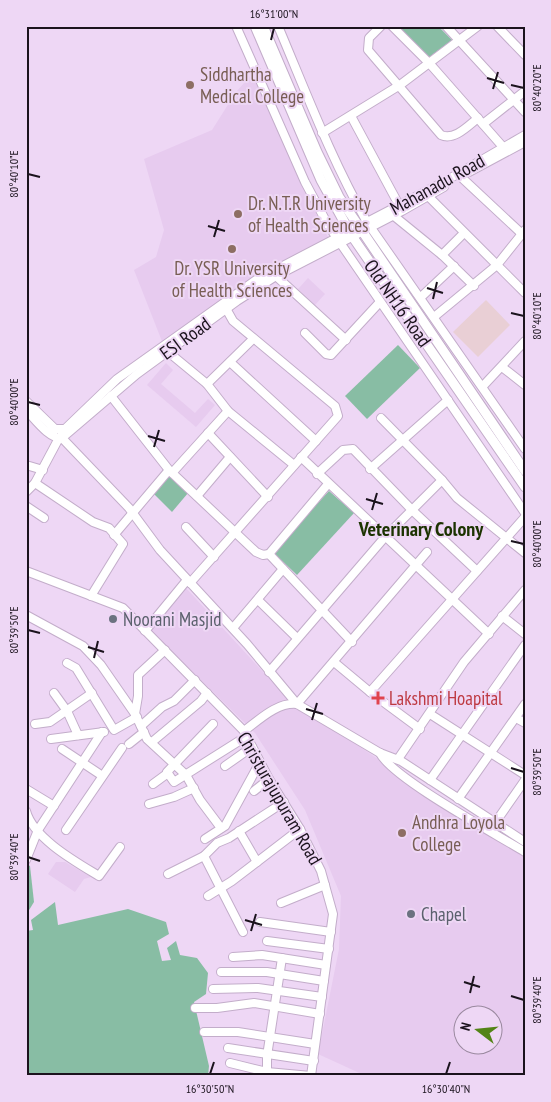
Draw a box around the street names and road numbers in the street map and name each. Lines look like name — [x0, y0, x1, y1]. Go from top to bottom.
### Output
street label: Mahanadu Road — [385, 148, 489, 220]
street label: Old NH16 Road — [359, 255, 437, 351]
street label: ESI Road — [155, 311, 215, 365]
street label: Christurajupuram Road — [232, 727, 328, 869]

